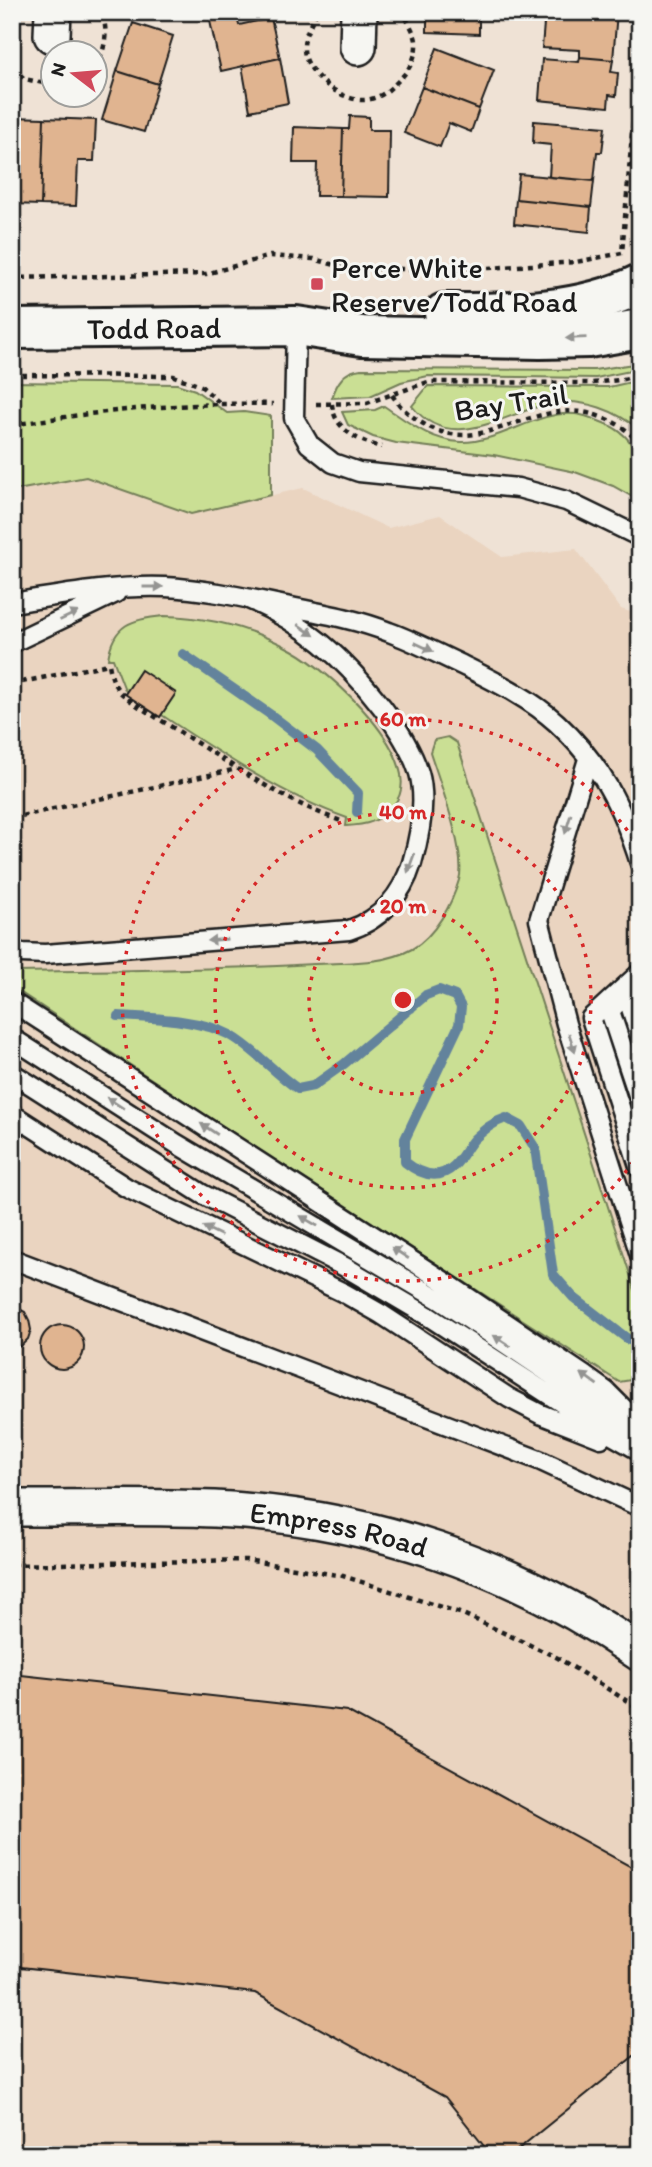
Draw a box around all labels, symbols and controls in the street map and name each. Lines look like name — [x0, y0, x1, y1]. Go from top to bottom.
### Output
north arrow — [38, 38, 108, 108]
text: N — [45, 60, 71, 79]
place label: Perce White Reserve/Todd Road — [331, 249, 577, 320]
marker: Perce White Reserve/Todd Road — [309, 276, 325, 292]
street label: Todd Road — [87, 308, 221, 347]
one-way arrow — [565, 333, 587, 344]
street label: Bay Trail — [452, 375, 571, 429]
one-way arrow — [142, 581, 164, 593]
one-way arrow — [59, 610, 79, 622]
one-way arrow — [297, 623, 315, 637]
one-way arrow — [414, 642, 434, 653]
text: 60 m — [380, 706, 427, 731]
text: 40 m — [379, 799, 427, 824]
one-way arrow — [563, 814, 573, 835]
one-way arrow — [405, 853, 416, 874]
text: 20 m — [380, 893, 427, 918]
one-way arrow — [206, 935, 228, 946]
centre of rings — [391, 988, 415, 1012]
one-way arrow — [567, 1033, 577, 1054]
one-way arrow — [105, 1097, 124, 1110]
one-way arrow — [200, 1122, 218, 1136]
one-way arrow — [300, 1215, 319, 1228]
one-way arrow — [202, 1225, 222, 1236]
one-way arrow — [390, 1246, 410, 1259]
one-way arrow — [493, 1335, 512, 1348]
one-way arrow — [580, 1372, 598, 1386]
street label: Empress Road — [248, 1493, 433, 1565]

